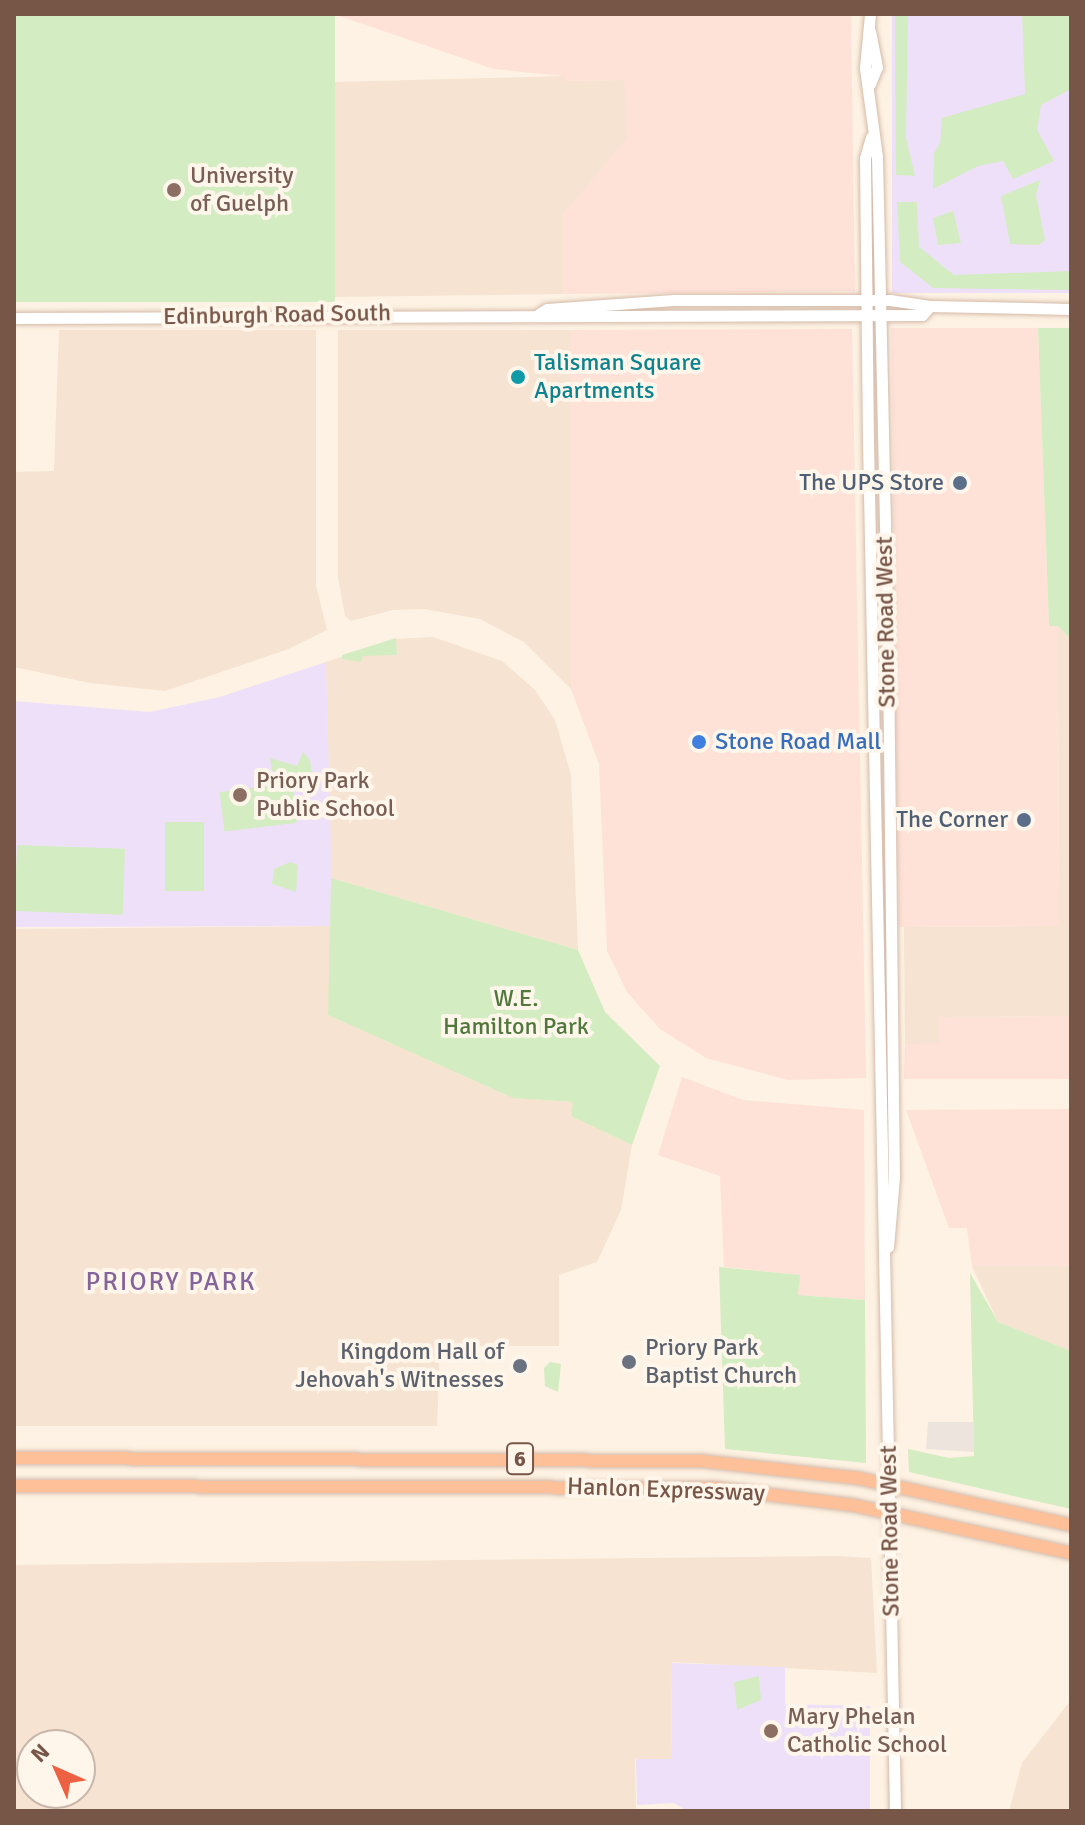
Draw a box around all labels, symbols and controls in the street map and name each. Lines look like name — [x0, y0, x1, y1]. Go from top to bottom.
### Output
place label: University of Guelph — [190, 162, 294, 218]
marker: University of Guelph — [165, 181, 183, 199]
street label: Edinburgh Road South — [163, 299, 391, 331]
place label: Talisman Square Apartments — [534, 349, 702, 405]
marker: Talisman Square Apartments — [509, 368, 527, 386]
place label: The UPS Store — [799, 469, 944, 497]
marker: The UPS Store — [951, 474, 969, 492]
street label: Stone Road West — [870, 536, 902, 708]
place label: Stone Road Mall — [715, 728, 881, 756]
marker: Stone Road Mall — [690, 733, 708, 751]
place label: Priory Park Public School — [256, 767, 395, 823]
marker: Priory Park Public School — [231, 786, 249, 804]
place label: The Corner — [896, 806, 1008, 834]
marker: The Corner — [1015, 811, 1033, 829]
park label: W.E. Hamilton Park — [443, 985, 589, 1041]
district label: PRIORY PARK — [85, 1267, 257, 1299]
place label: Priory Park Baptist Church — [645, 1334, 797, 1390]
place label: Kingdom Hall of Jehovah's Witnesses — [295, 1338, 504, 1394]
marker: Priory Park Baptist Church — [620, 1353, 638, 1371]
marker: Kingdom Hall of Jehovah's Witnesses — [511, 1357, 529, 1375]
road number: 6 — [506, 1441, 534, 1477]
street label: Stone Road West — [874, 1445, 906, 1617]
street label: Hanlon Expressway — [567, 1472, 765, 1508]
place label: Mary Phelan Catholic School — [787, 1703, 947, 1759]
marker: Mary Phelan Catholic School — [762, 1722, 780, 1740]
north arrow — [16, 1729, 96, 1809]
text: N — [25, 1738, 55, 1768]

